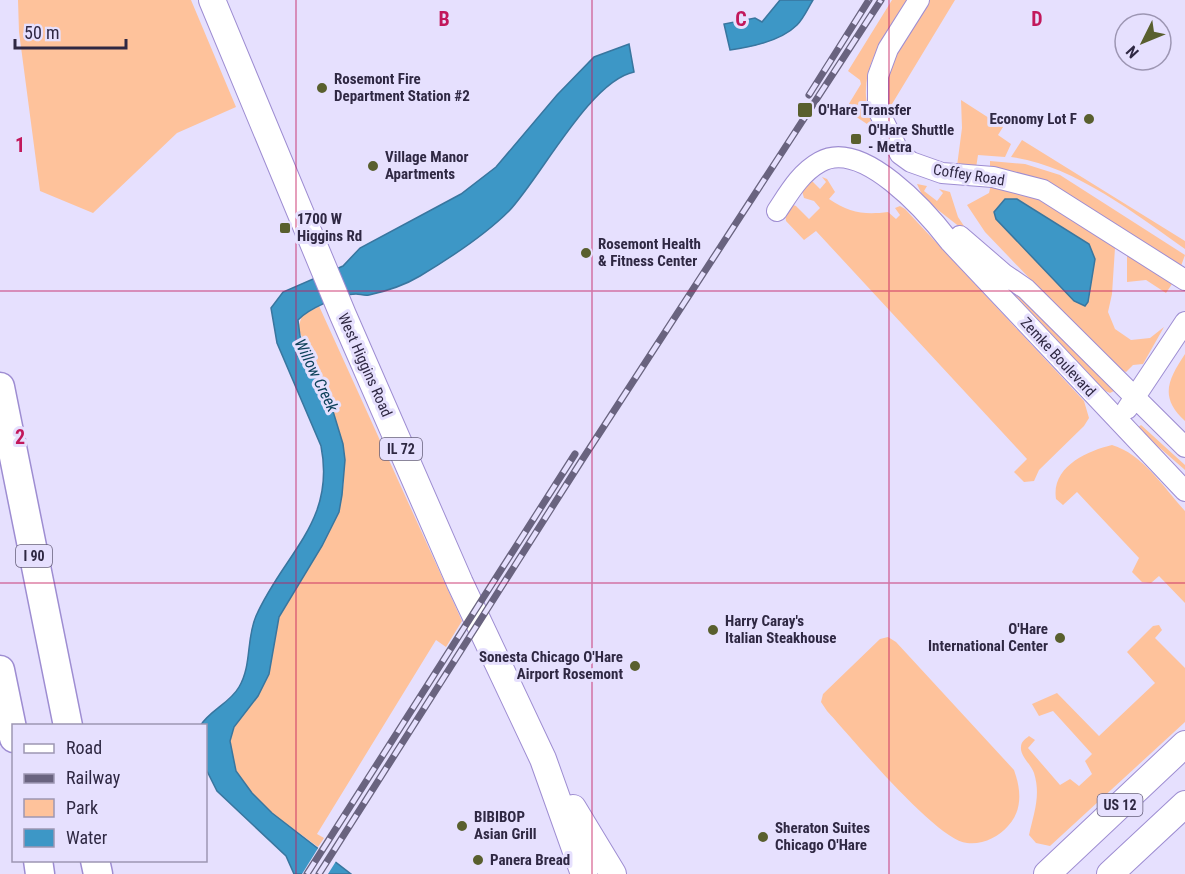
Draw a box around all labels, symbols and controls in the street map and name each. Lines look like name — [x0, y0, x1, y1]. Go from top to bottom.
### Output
text: B — [438, 7, 450, 31]
text: C — [735, 7, 747, 31]
text: D — [1031, 7, 1043, 31]
scale bar — [15, 12, 126, 50]
north arrow — [1113, 12, 1173, 72]
text: 50 m — [24, 22, 59, 43]
text: N — [1122, 42, 1143, 62]
place label: Rosemont Fire Department Station #2 — [334, 70, 470, 105]
marker: Rosemont Fire Department Station #2 — [315, 81, 329, 95]
marker: O'Hare Transfer — [796, 101, 814, 119]
place label: O'Hare Transfer — [818, 101, 911, 119]
place label: Economy Lot F — [989, 110, 1077, 128]
marker: Economy Lot F — [1082, 112, 1096, 126]
place label: O'Hare Shuttle - Metra — [868, 121, 954, 156]
marker: O'Hare Shuttle - Metra — [849, 132, 863, 146]
text: 1 — [15, 133, 25, 157]
place label: Village Manor Apartments — [385, 148, 469, 183]
marker: Village Manor Apartments — [366, 159, 380, 173]
street label: Coffey Road — [932, 160, 1006, 190]
place label: 1700 W Higgins Rd — [297, 210, 362, 245]
marker: 1700 W Higgins Rd — [278, 221, 292, 235]
place label: Rosemont Health & Fitness Center — [598, 235, 701, 270]
marker: Rosemont Health & Fitness Center — [579, 246, 593, 260]
street label: West Higgins Road — [334, 310, 396, 420]
street label: Zemke Boulevard — [1017, 314, 1099, 400]
water label: Willow Creek — [291, 336, 343, 416]
text: 2 — [15, 425, 25, 449]
road number: IL 72 — [380, 438, 422, 460]
road number: I 90 — [16, 545, 52, 567]
place label: Harry Caray's Italian Steakhouse — [725, 612, 837, 647]
place label: O'Hare International Center — [928, 620, 1048, 655]
marker: Harry Caray's Italian Steakhouse — [706, 623, 720, 637]
marker: O'Hare International Center — [1053, 631, 1067, 645]
place label: Sonesta Chicago O'Hare Airport Rosemont — [479, 648, 623, 683]
marker: Sonesta Chicago O'Hare Airport Rosemont — [628, 659, 642, 673]
legend — [12, 724, 207, 862]
text: Road — [66, 737, 102, 758]
text: Railway — [66, 767, 121, 788]
road number: US 12 — [1098, 794, 1142, 816]
text: Park — [66, 797, 98, 818]
place label: BIBIBOP Asian Grill — [474, 808, 537, 843]
marker: BIBIBOP Asian Grill — [455, 819, 469, 833]
place label: Sheraton Suites Chicago O'Hare — [775, 819, 870, 854]
text: Water — [66, 827, 108, 848]
marker: Sheraton Suites Chicago O'Hare — [756, 830, 770, 844]
place label: Panera Bread — [490, 851, 570, 869]
marker: Panera Bread — [471, 853, 485, 867]

